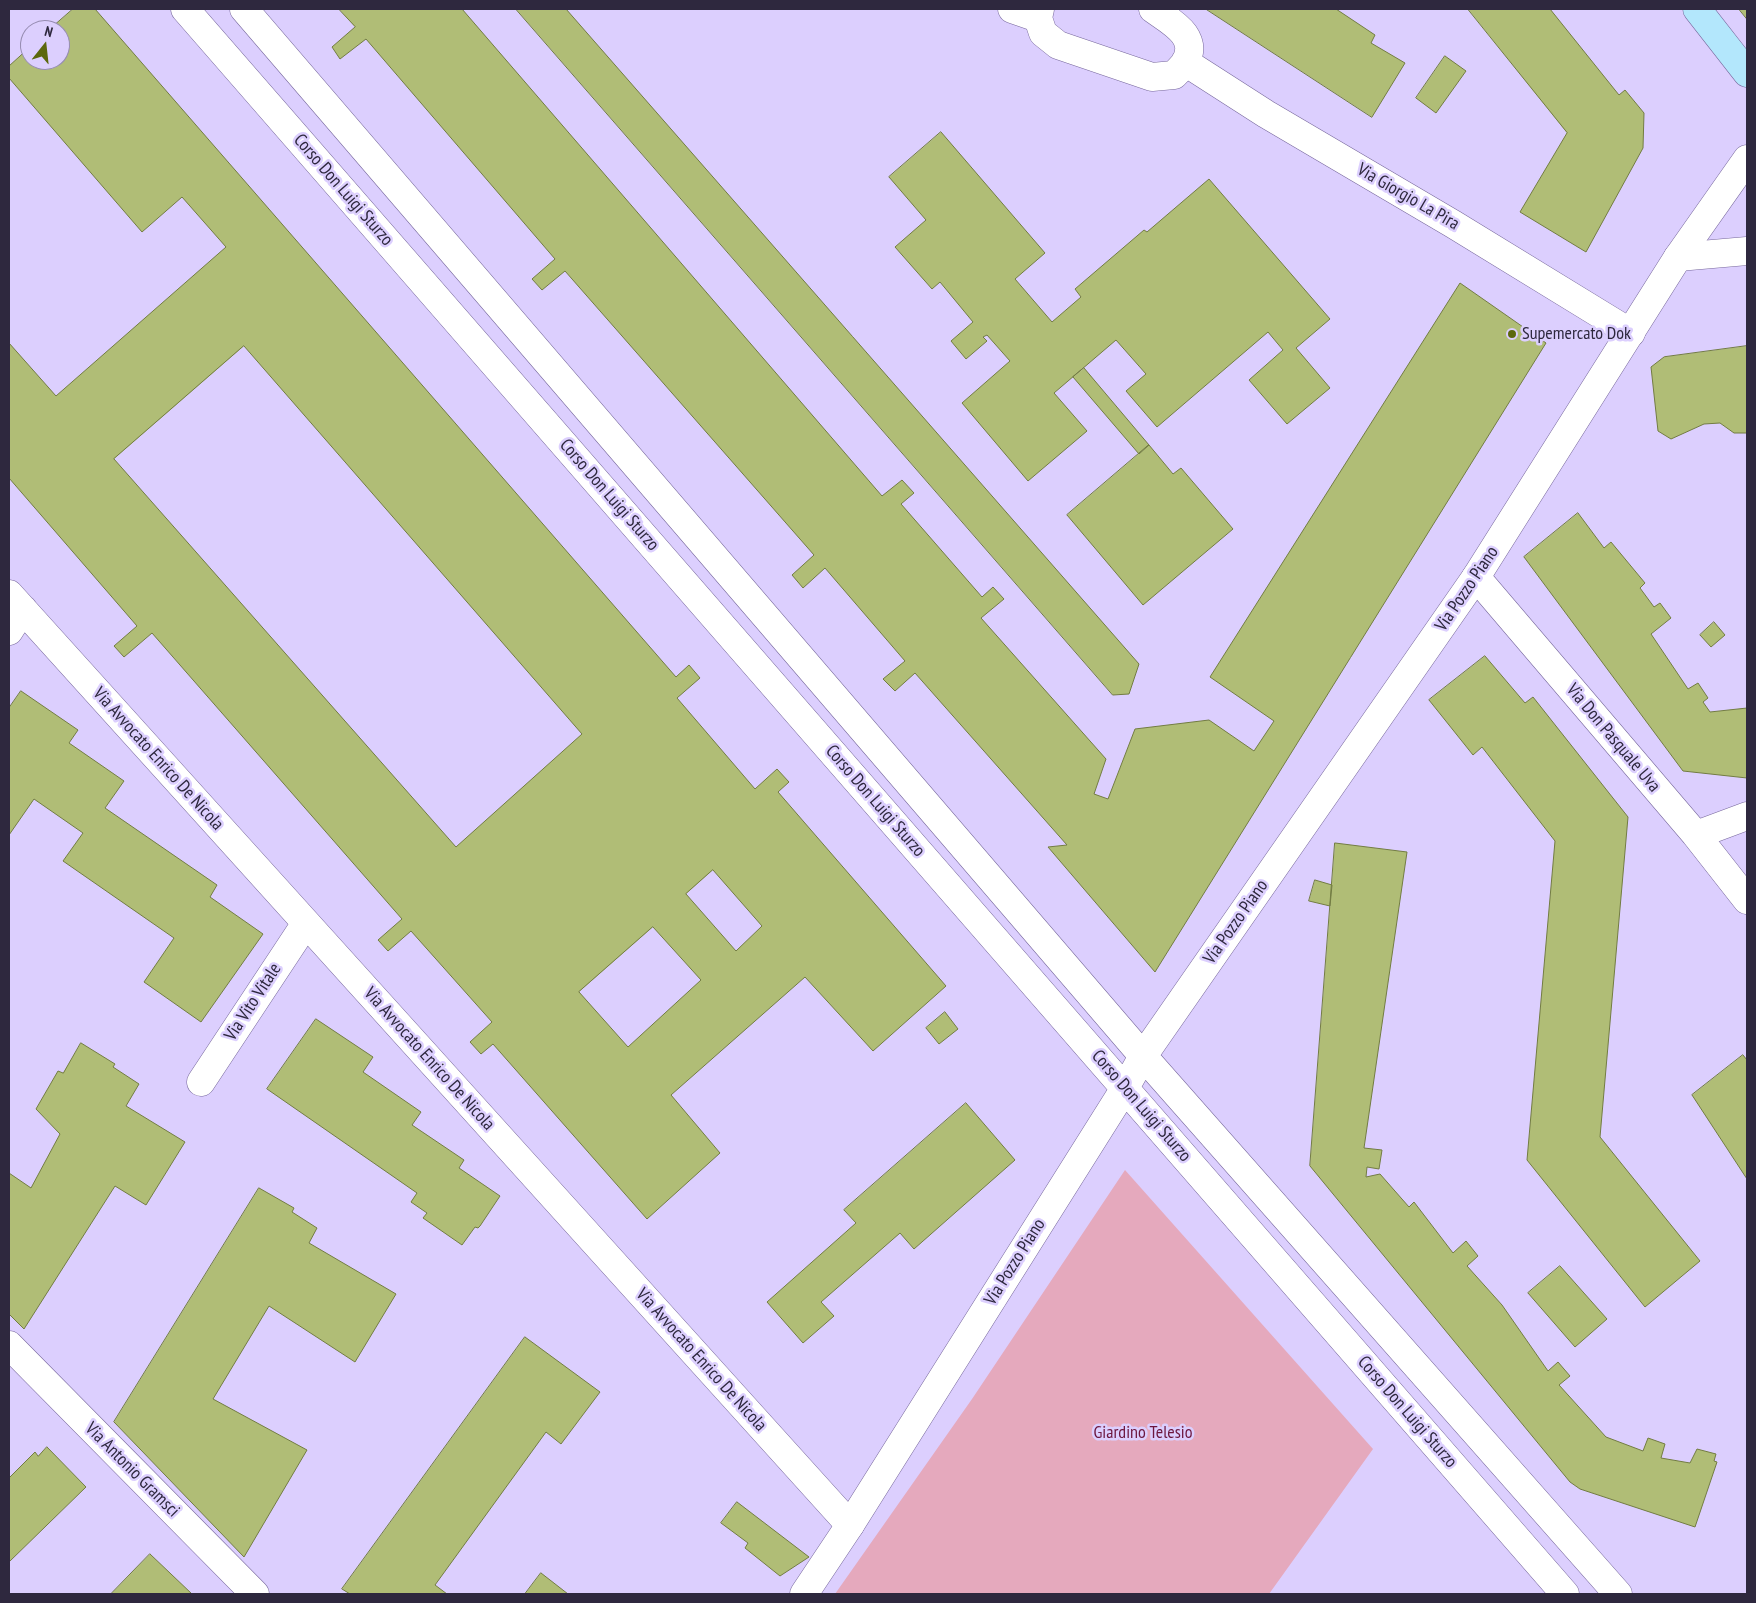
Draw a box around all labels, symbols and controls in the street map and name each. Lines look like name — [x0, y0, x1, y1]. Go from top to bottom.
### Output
north arrow — [20, 20, 70, 70]
text: N — [43, 22, 55, 41]
street label: Corso Don Luigi Sturzo — [289, 130, 397, 250]
street label: Via Giorgio La Pira — [1353, 159, 1463, 235]
place label: Supemercato Dok — [1522, 323, 1631, 345]
marker: Supemercato Dok — [1506, 328, 1518, 340]
street label: Corso Don Luigi Sturzo — [555, 435, 663, 555]
street label: Via Pozzo Piano — [1431, 542, 1503, 636]
street label: Via Don Pasquale Uva — [1561, 679, 1665, 797]
street label: Via Avvocato Enrico De Nicola — [88, 683, 228, 835]
street label: Corso Don Luigi Sturzo — [821, 741, 929, 861]
street label: Via Pozzo Piano — [1199, 876, 1273, 968]
street label: Via Vito Vitale — [220, 959, 286, 1045]
street label: Via Avvocato Enrico De Nicola — [359, 983, 499, 1135]
street label: Corso Don Luigi Sturzo — [1087, 1046, 1195, 1166]
street label: Via Pozzo Piano — [980, 1215, 1050, 1309]
street label: Via Avvocato Enrico De Nicola — [631, 1284, 771, 1436]
street label: Corso Don Luigi Sturzo — [1353, 1352, 1461, 1472]
street label: Via Antonio Gramsci — [80, 1418, 184, 1522]
park label: Giardino Telesio — [1093, 1422, 1193, 1444]

